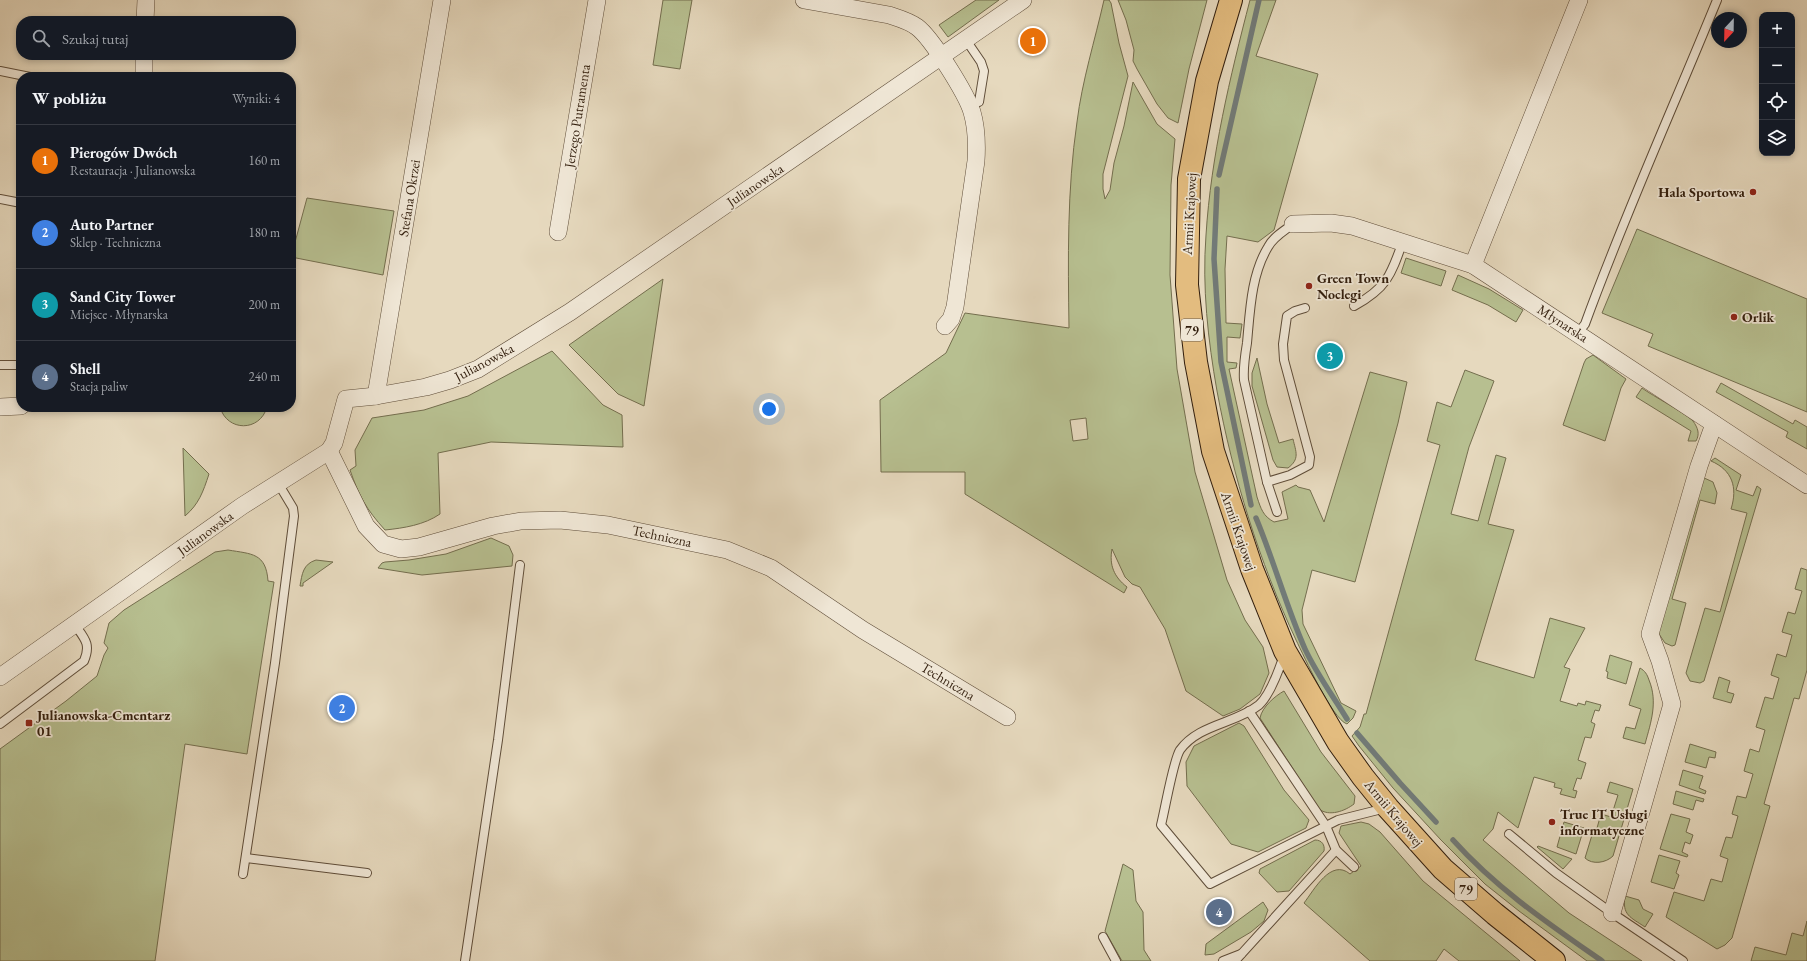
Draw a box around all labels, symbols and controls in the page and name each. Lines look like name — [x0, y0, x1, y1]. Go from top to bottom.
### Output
north arrow — [1711, 12, 1747, 48]
map controls — [1759, 12, 1795, 156]
button: + — [1759, 12, 1795, 48]
search box — [16, 16, 296, 60]
pin: 1 — [1020, 26, 1046, 56]
icon: search — [30, 27, 52, 49]
text: Szukaj tutaj — [62, 29, 128, 48]
button: − — [1759, 48, 1795, 84]
street label: Jerzego Putramenta — [560, 62, 594, 170]
button: locate — [1759, 84, 1795, 120]
text: W pobliżu — [32, 87, 106, 109]
text: Wyniki: 4 — [232, 90, 280, 107]
button: layers — [1759, 120, 1795, 156]
text: Pierogów Dwóch — [70, 143, 177, 162]
text: 1 — [42, 152, 48, 169]
text: 160 m — [249, 152, 280, 169]
street label: Stefana Okrzei — [394, 158, 424, 238]
street label: Julianowska — [722, 159, 787, 211]
text: Restauracja · Julianowska — [70, 162, 195, 179]
street label: Armii Krajowej — [1178, 172, 1200, 257]
place label: Hala Sportowa — [1658, 183, 1746, 201]
marker: Hala Sportowa — [1748, 187, 1758, 197]
text: Auto Partner — [70, 215, 154, 234]
text: 2 — [42, 224, 48, 241]
text: 180 m — [249, 224, 280, 241]
text: Sklep · Techniczna — [70, 234, 161, 251]
place label: Green Town Noclegi — [1317, 269, 1389, 303]
marker: Green Town Noclegi — [1304, 281, 1314, 291]
text: Sand City Tower — [70, 287, 176, 306]
text: 3 — [42, 296, 48, 313]
text: 200 m — [249, 296, 280, 313]
street label: Młynarska — [1534, 300, 1592, 346]
text: Miejsce · Młynarska — [70, 306, 168, 323]
place label: Orlik — [1742, 308, 1775, 326]
marker: Orlik — [1729, 312, 1739, 322]
road number: 79 — [1181, 319, 1203, 341]
street label: Julianowska — [450, 339, 517, 386]
pin: 3 — [1317, 341, 1343, 371]
text: Shell — [70, 359, 101, 378]
text: 4 — [42, 368, 48, 385]
text: 240 m — [249, 368, 280, 385]
text: Stacja paliw — [70, 378, 128, 395]
your location — [759, 399, 779, 419]
street label: Armii Krajowej — [1217, 488, 1261, 573]
street label: Julianowska — [173, 506, 237, 560]
street label: Techniczna — [631, 521, 694, 551]
street label: Techniczna — [917, 658, 979, 705]
pin: 2 — [329, 693, 355, 723]
place label: Julianowska-Cmentarz 01 — [35, 706, 170, 740]
marker: Julianowska-Cmentarz 01 — [24, 718, 34, 728]
street label: Armii Krajowej — [1360, 775, 1427, 850]
place label: True IT Usługi informatyczne — [1560, 805, 1648, 839]
marker: True IT Usługi informatyczne — [1547, 817, 1557, 827]
road number: 79 — [1455, 878, 1477, 900]
pin: 4 — [1206, 897, 1232, 927]

